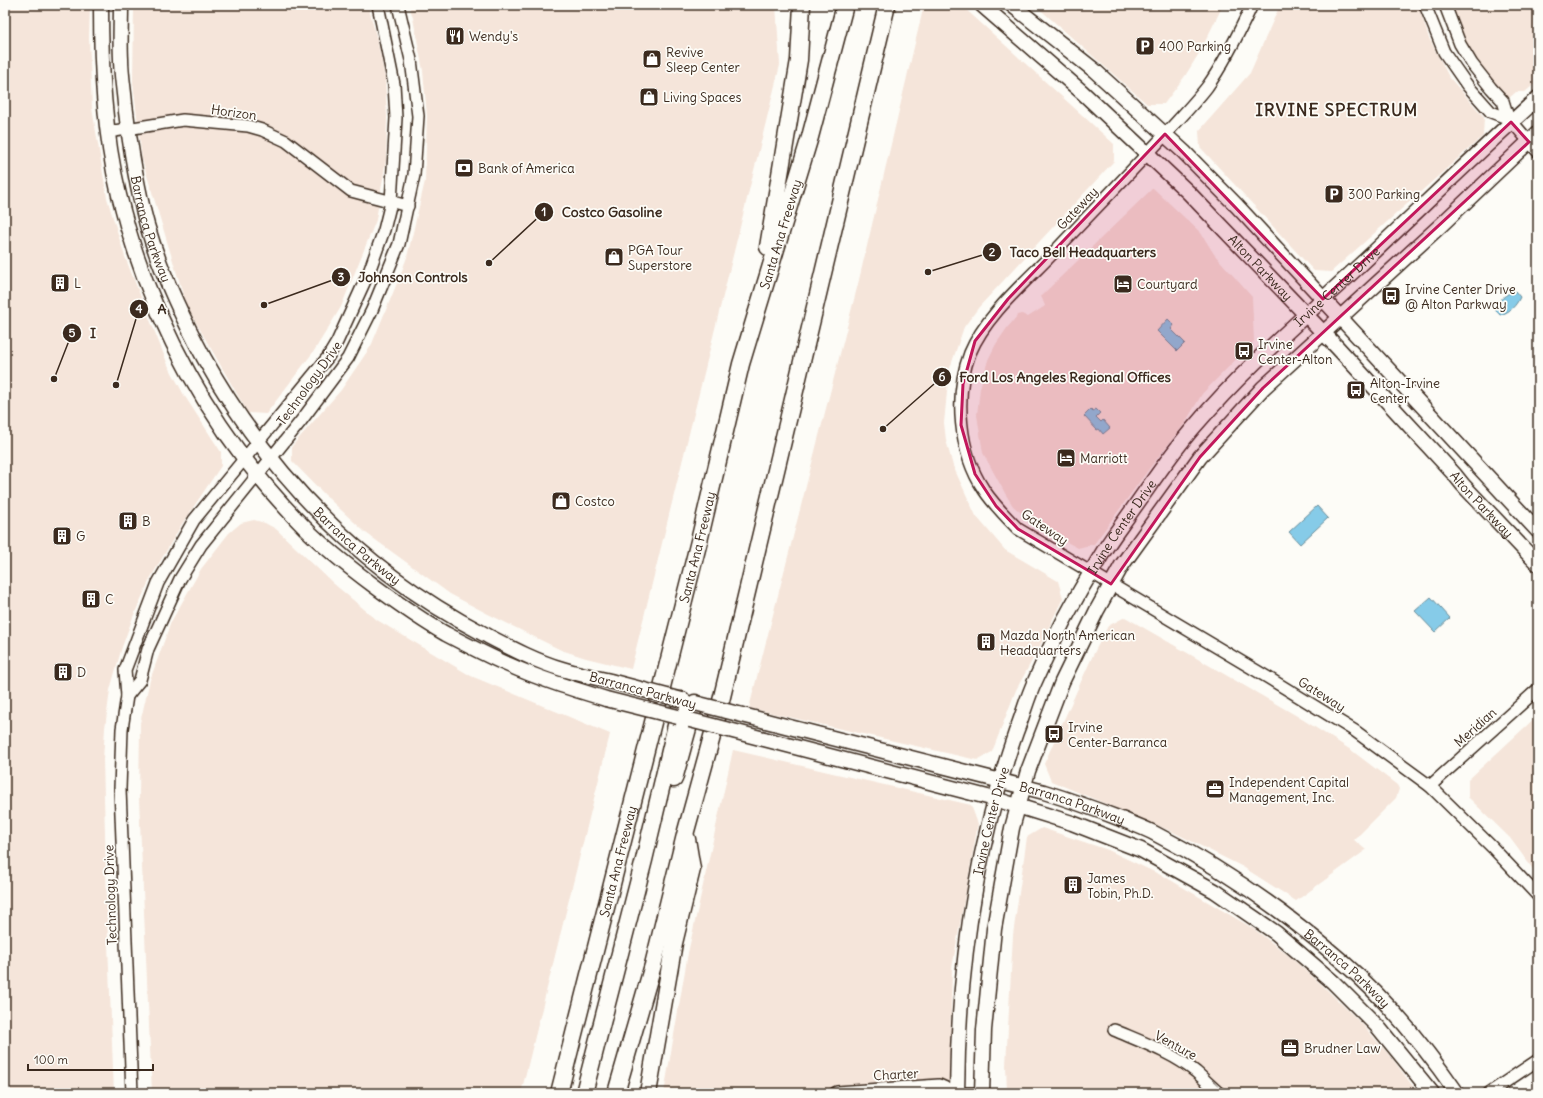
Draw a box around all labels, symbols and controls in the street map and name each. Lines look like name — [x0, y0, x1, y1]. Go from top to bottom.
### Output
restaurant icon: Wendy's — [444, 25, 466, 47]
place label: Wendy's — [469, 28, 518, 45]
parking icon: 400 Parking — [1134, 35, 1156, 57]
place label: 400 Parking — [1159, 38, 1231, 55]
place label: Revive Sleep Center — [666, 44, 741, 76]
shop icon: Revive Sleep Center — [641, 48, 663, 70]
shop icon: Living Spaces — [638, 86, 660, 108]
place label: Living Spaces — [663, 89, 741, 106]
district label: IRVINE SPECTRUM — [1256, 99, 1418, 121]
street label: Horizon — [210, 101, 258, 124]
bank icon: Bank of America — [453, 157, 475, 179]
place label: Bank of America — [478, 160, 575, 177]
street label: Barranca Parkway — [127, 174, 175, 285]
street label: Santa Ana Freeway — [756, 177, 806, 292]
street label: Gateway — [1053, 183, 1102, 234]
parking icon: 300 Parking — [1323, 183, 1345, 205]
place label: 300 Parking — [1348, 186, 1420, 203]
callout: Costco Gasoline — [534, 199, 670, 225]
text: Costco Gasoline — [562, 203, 663, 221]
text: 1 — [542, 204, 546, 219]
street label: Alton Parkway — [1224, 231, 1296, 305]
callout: Taco Bell Headquarters — [982, 239, 1164, 265]
place label: PGA Tour Superstore — [628, 242, 692, 274]
text: Taco Bell Headquarters — [1010, 243, 1157, 261]
street label: Irvine Center Drive — [1290, 243, 1384, 330]
text: 2 — [989, 244, 996, 259]
shop icon: PGA Tour Superstore — [603, 246, 625, 268]
callout: Johnson Controls — [331, 264, 476, 290]
text: Johnson Controls — [358, 268, 468, 286]
text: 3 — [338, 269, 345, 284]
building icon: L — [49, 272, 71, 294]
hotel icon: Courtyard — [1112, 273, 1134, 295]
place label: L — [74, 275, 81, 292]
place label: Courtyard — [1137, 276, 1198, 293]
place label: Irvine Center Drive @ Alton Parkway — [1405, 281, 1516, 313]
bus stop icon: Irvine Center Drive @ Alton Parkway — [1380, 285, 1402, 307]
callout: A — [129, 296, 174, 322]
text: A — [158, 300, 167, 318]
text: 4 — [136, 301, 143, 316]
callout: I — [62, 320, 104, 346]
text: I — [90, 324, 96, 342]
text: 5 — [69, 325, 76, 340]
place label: Irvine Center-Alton — [1258, 336, 1333, 368]
street label: Technology Drive — [273, 338, 346, 429]
bus stop icon: Irvine Center-Alton — [1233, 340, 1255, 362]
callout: Ford Los Angeles Regional Offices — [932, 364, 1179, 390]
text: Ford Los Angeles Regional Offices — [959, 368, 1171, 386]
text: 6 — [939, 369, 946, 384]
place label: Alton-Irvine Center — [1370, 375, 1440, 407]
bus stop icon: Alton-Irvine Center — [1345, 379, 1367, 401]
hotel icon: Marriott — [1055, 447, 1077, 469]
place label: Marriott — [1080, 450, 1128, 467]
street label: Alton Parkway — [1446, 468, 1517, 542]
street label: Irvine Center Drive — [1084, 476, 1160, 577]
shop icon: Costco — [550, 490, 572, 512]
street label: Santa Ana Freeway — [676, 490, 719, 605]
place label: Costco — [575, 493, 615, 510]
street label: Barranca Parkway — [310, 504, 404, 589]
street label: Gateway — [1018, 506, 1071, 549]
building icon: B — [117, 510, 139, 532]
place label: B — [142, 513, 151, 530]
building icon: G — [51, 525, 73, 547]
place label: G — [76, 528, 85, 545]
building icon: C — [80, 588, 102, 610]
place label: C — [105, 591, 114, 608]
place label: Mazda North American Headquarters — [1000, 627, 1136, 659]
building icon: Mazda North American Headquarters — [975, 631, 997, 653]
building icon: D — [52, 661, 74, 683]
place label: D — [77, 664, 86, 681]
street label: Barranca Parkway — [587, 668, 698, 713]
street label: Gateway — [1295, 673, 1349, 716]
street label: Meridian — [1451, 704, 1500, 751]
place label: Irvine Center-Barranca — [1068, 719, 1167, 751]
bus stop icon: Irvine Center-Barranca — [1043, 723, 1065, 745]
street label: Irvine Center Drive — [970, 765, 1013, 876]
place label: Independent Capital Management, Inc. — [1229, 774, 1349, 806]
street label: Barranca Parkway — [1017, 778, 1127, 829]
office icon: Independent Capital Management, Inc. — [1204, 778, 1226, 800]
street label: Santa Ana Freeway — [596, 804, 641, 919]
street label: Technology Drive — [100, 844, 121, 946]
place label: James Tobin, Ph.D. — [1087, 870, 1153, 902]
building icon: James Tobin, Ph.D. — [1062, 874, 1084, 896]
street label: Barranca Parkway — [1301, 925, 1394, 1012]
street label: Venture — [1152, 1027, 1200, 1064]
office icon: Brudner Law — [1279, 1037, 1301, 1059]
place label: Brudner Law — [1304, 1040, 1381, 1057]
scale bar — [28, 1046, 153, 1072]
text: 100 m — [34, 1052, 68, 1067]
street label: Charter — [873, 1065, 920, 1084]

